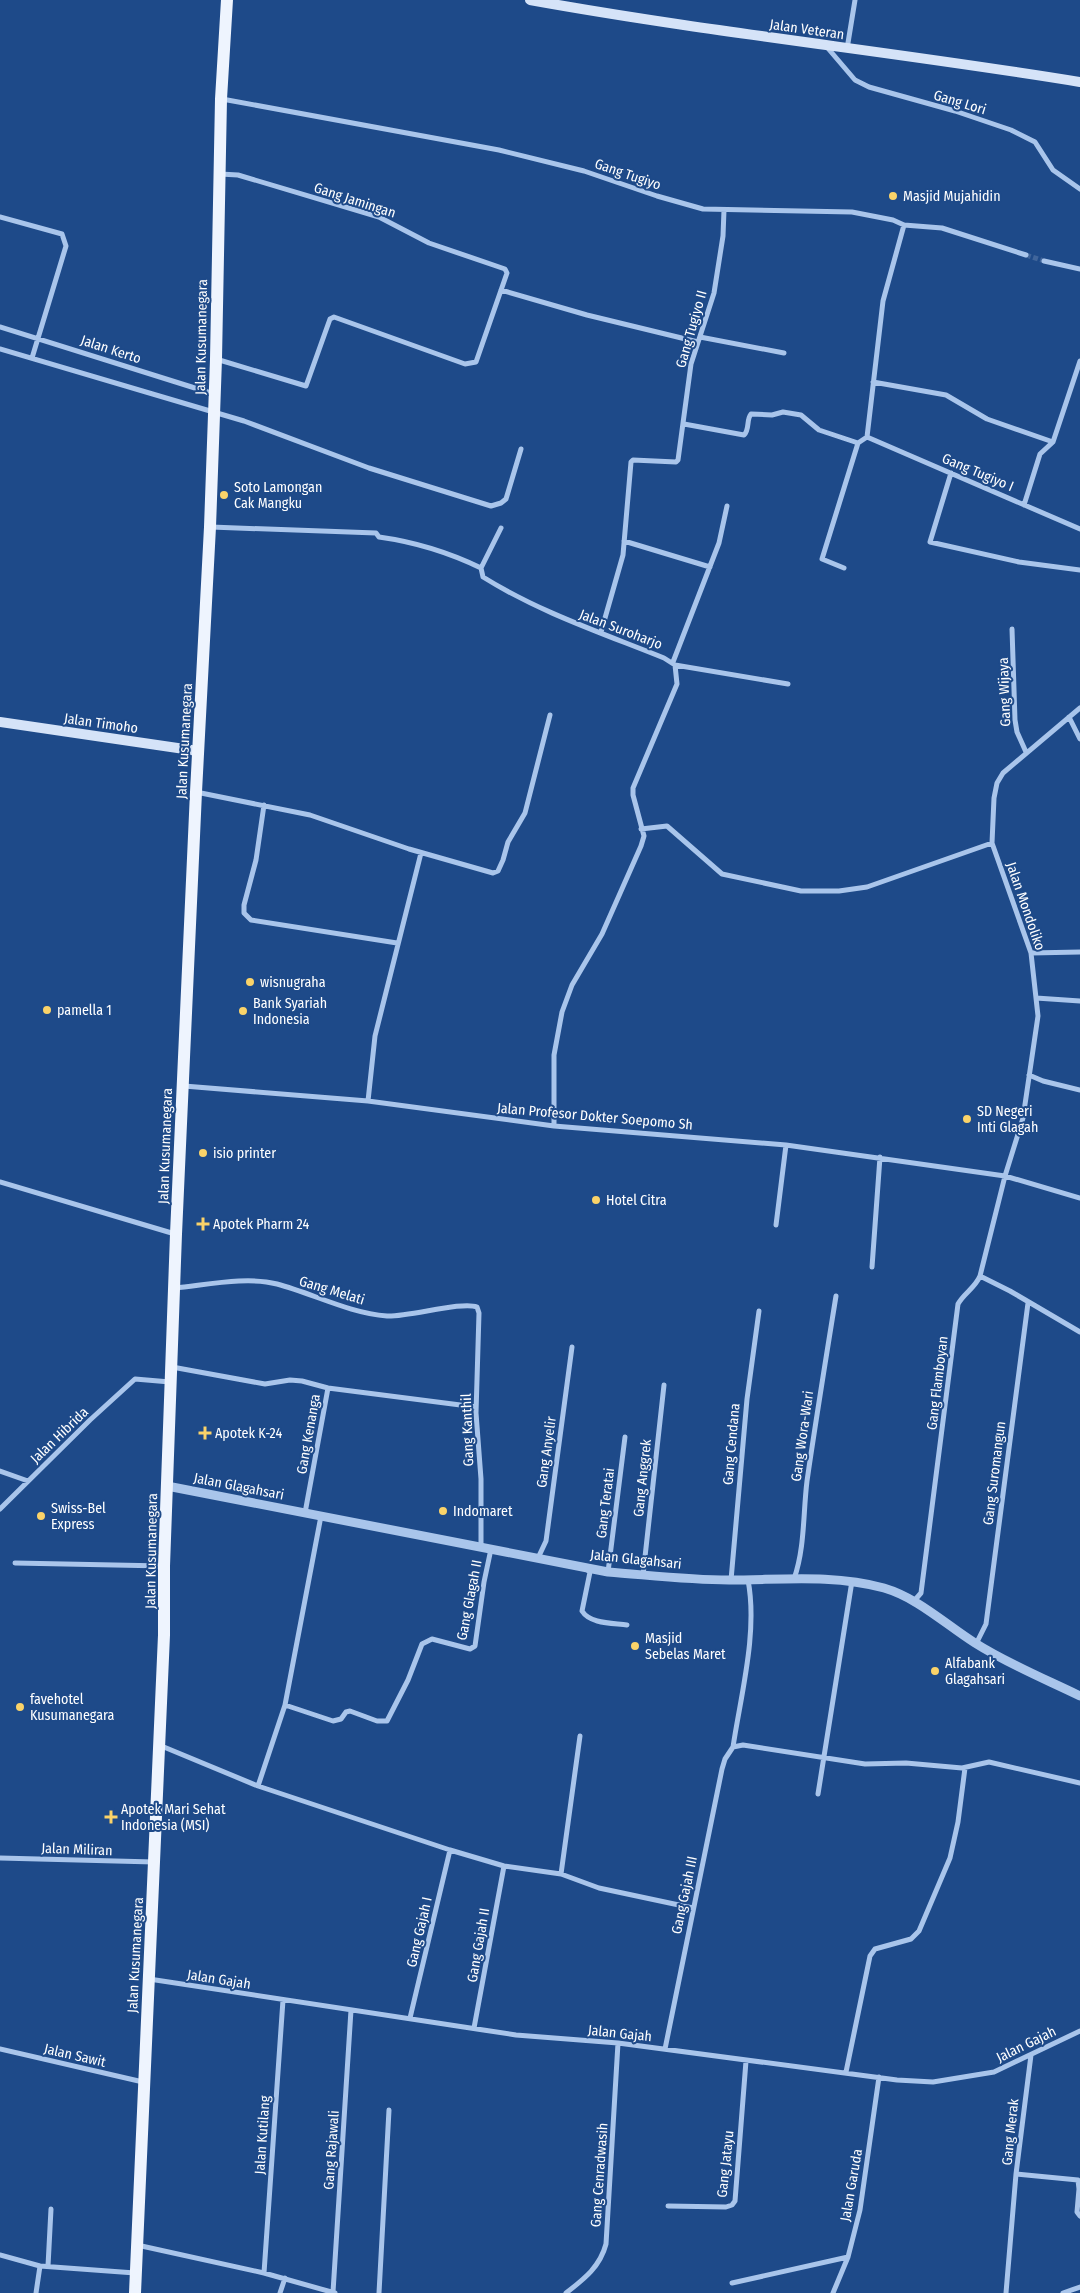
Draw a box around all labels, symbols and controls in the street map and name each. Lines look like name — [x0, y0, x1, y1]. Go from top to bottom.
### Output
street label: Jalan Veteran — [768, 16, 845, 43]
street label: Gang Lori — [932, 86, 988, 118]
street label: Gang Tugiyo — [592, 155, 663, 194]
street label: Gang Jamingan — [312, 179, 398, 222]
place label: Masjid Mujahidin — [903, 188, 1001, 205]
marker: Masjid Mujahidin — [887, 190, 899, 202]
street label: Jalan Kusumanegara — [192, 279, 211, 395]
street label: Gang Tugiyo II — [672, 289, 711, 370]
street label: Jalan Kerto — [79, 332, 143, 367]
street label: Gang Tugiyo I — [940, 450, 1016, 495]
place label: Soto Lamongan Cak Mangku — [234, 479, 322, 512]
marker: Soto Lamongan Cak Mangku — [218, 489, 230, 501]
street label: Jalan Suroharjo — [577, 606, 665, 653]
street label: Gang Wijaya — [995, 657, 1014, 727]
street label: Jalan Kusumanegara — [173, 683, 196, 799]
street label: Jalan Timoho — [63, 710, 139, 737]
street label: Jalan Mondoliko — [1002, 860, 1049, 953]
place label: wisnugraha — [260, 974, 326, 991]
marker: wisnugraha — [244, 976, 256, 988]
place label: Bank Syariah Indonesia — [253, 995, 327, 1028]
place label: pamella 1 — [57, 1002, 112, 1019]
marker: pamella 1 — [41, 1004, 53, 1016]
marker: Bank Syariah Indonesia — [237, 1005, 249, 1017]
street label: Jalan Kusumanegara — [155, 1088, 176, 1204]
street label: Jalan Profesor Dokter Soepomo Sh — [496, 1099, 694, 1134]
place label: SD Negeri Inti Glagah — [977, 1103, 1038, 1136]
marker: SD Negeri Inti Glagah — [961, 1113, 973, 1125]
place label: isio printer — [213, 1145, 276, 1162]
marker: isio printer — [197, 1147, 209, 1159]
place label: Hotel Citra — [606, 1192, 667, 1209]
marker: Hotel Citra — [590, 1194, 602, 1206]
place label: Apotek Pharm 24 — [213, 1216, 309, 1233]
marker: Apotek Pharm 24 — [197, 1218, 209, 1230]
street label: Gang Melati — [297, 1272, 367, 1308]
street label: Gang Flamboyan — [923, 1335, 952, 1431]
street label: Gang Wora-Wari — [788, 1390, 817, 1483]
street label: Gang Kenanga — [293, 1393, 324, 1475]
street label: Gang Kanthil — [458, 1393, 477, 1467]
street label: Gang Cendana — [719, 1402, 744, 1486]
street label: Jalan Hibrida — [27, 1403, 92, 1467]
street label: Gang Anyelir — [533, 1415, 560, 1489]
street label: Gang Suromangun — [980, 1420, 1009, 1526]
place label: Apotek K-24 — [215, 1425, 282, 1442]
marker: Apotek K-24 — [199, 1427, 211, 1439]
street label: Gang Anggrek — [630, 1438, 655, 1518]
street label: Gang Teratai — [593, 1467, 618, 1539]
street label: Jalan Glagahsari — [192, 1469, 286, 1504]
street label: Jalan Kusumanegara — [142, 1493, 161, 1609]
place label: Swiss-Bel Express — [51, 1500, 106, 1533]
place label: Indomaret — [453, 1503, 513, 1520]
marker: Indomaret — [437, 1505, 449, 1517]
marker: Swiss-Bel Express — [35, 1510, 47, 1522]
street label: Jalan Glagahsari — [589, 1546, 682, 1573]
street label: Gang Glagah II — [453, 1558, 486, 1642]
place label: Masjid Sebelas Maret — [645, 1630, 726, 1663]
marker: Masjid Sebelas Maret — [629, 1640, 641, 1652]
place label: Alfabank Glagahsari — [945, 1655, 1005, 1688]
marker: Alfabank Glagahsari — [929, 1665, 941, 1677]
place label: favehotel Kusumanegara — [30, 1691, 114, 1724]
marker: favehotel Kusumanegara — [14, 1701, 26, 1713]
place label: Apotek Mari Sehat Indonesia (MSI) — [121, 1801, 226, 1834]
marker: Apotek Mari Sehat Indonesia (MSI) — [105, 1811, 117, 1823]
street label: Jalan Miliran — [41, 1840, 113, 1859]
street label: Gang Gajah III — [668, 1855, 701, 1935]
street label: Gang Gajah I — [403, 1895, 436, 1969]
street label: Jalan Kusumanegara — [124, 1897, 147, 2013]
street label: Gang Gajah II — [464, 1907, 493, 1984]
street label: Jalan Gajah — [186, 1966, 252, 1993]
street label: Jalan Gajah — [587, 2022, 653, 2045]
street label: Jalan Gajah — [994, 2023, 1059, 2066]
street label: Jalan Sawit — [42, 2040, 108, 2071]
street label: Jalan Kutilang — [251, 2095, 274, 2175]
street label: Gang Merak — [999, 2097, 1022, 2166]
street label: Gang Rajawali — [320, 2110, 343, 2190]
street label: Gang Cenradwasih — [587, 2122, 612, 2228]
street label: Gang Jatayu — [714, 2130, 737, 2199]
street label: Jalan Garuda — [837, 2147, 866, 2223]

